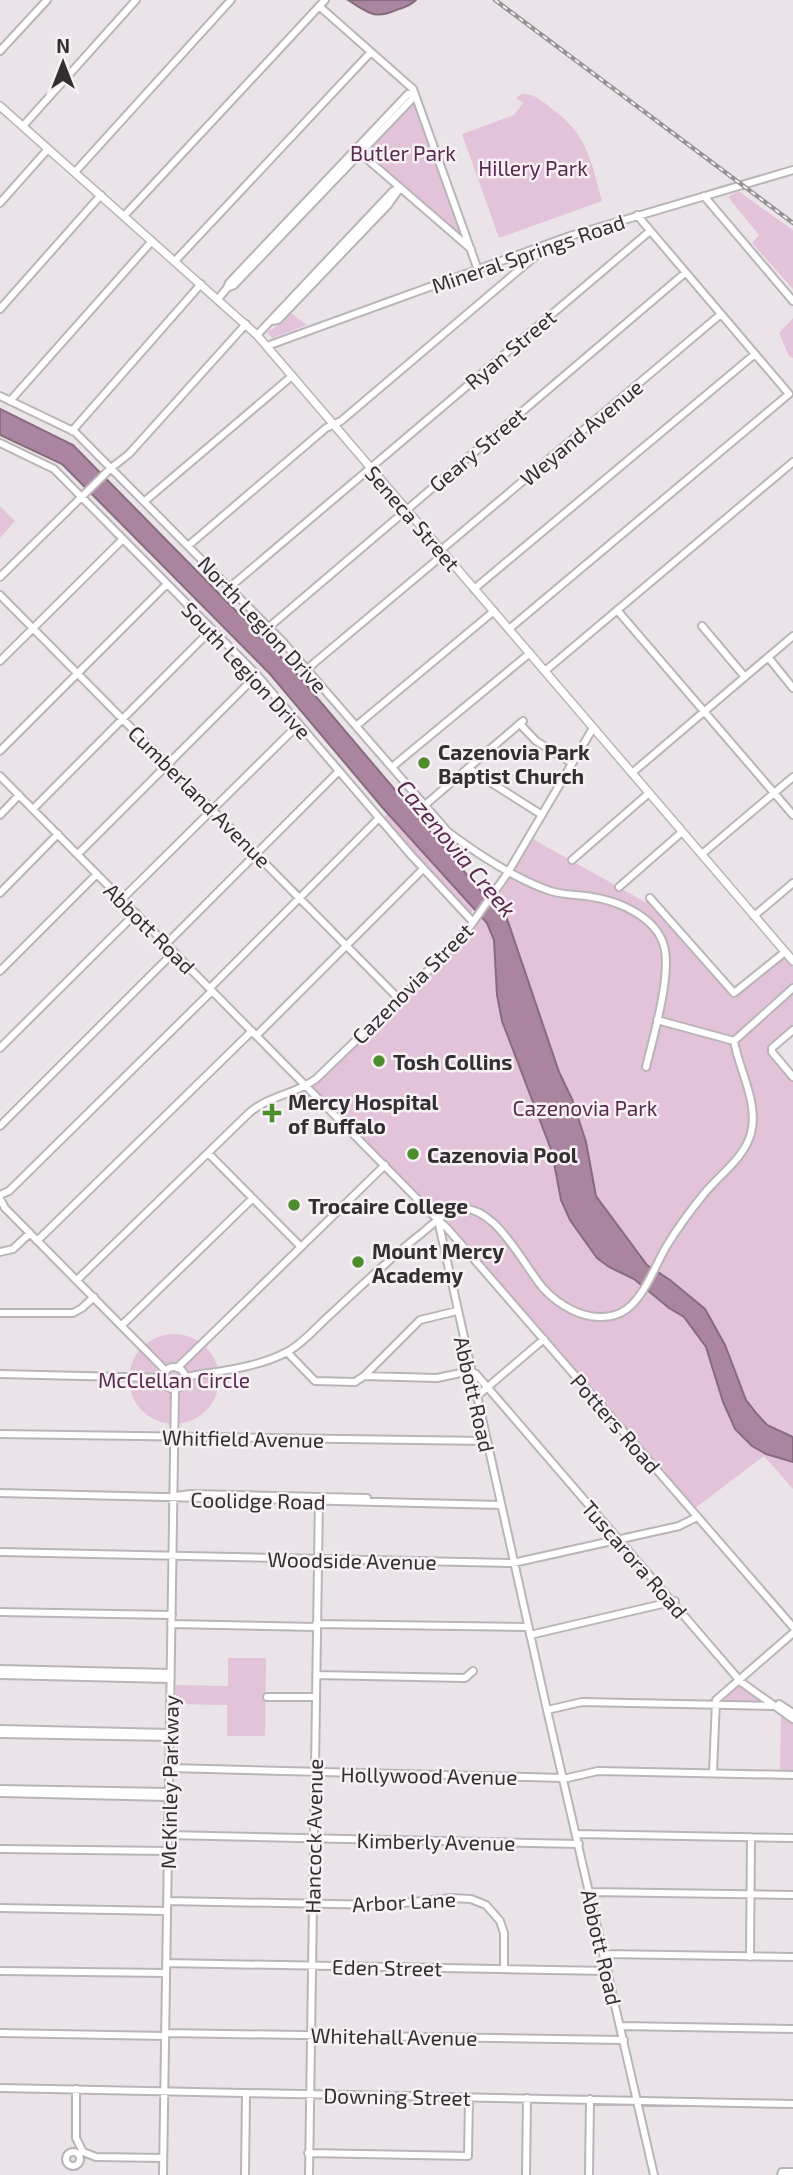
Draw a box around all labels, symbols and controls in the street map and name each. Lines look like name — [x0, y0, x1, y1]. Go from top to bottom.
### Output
north arrow — [28, 28, 98, 98]
text: N — [56, 34, 70, 57]
park label: Butler Park — [350, 140, 456, 165]
park label: Hillery Park — [478, 155, 588, 180]
street label: Mineral Springs Road — [428, 208, 628, 298]
street label: Ryan Street — [460, 304, 560, 394]
street label: Weyand Avenue — [515, 374, 647, 490]
street label: Geary Street — [424, 401, 530, 497]
street label: Seneca Street — [360, 460, 466, 576]
street label: North Legion Drive — [193, 551, 333, 697]
street label: South Legion Drive — [177, 596, 317, 744]
street label: Cumberland Avenue — [124, 720, 276, 872]
place label: Cazenovia Park Baptist Church — [438, 739, 590, 788]
marker: Cazenovia Park Baptist Church — [416, 755, 432, 771]
water label: Cazenovia Creek — [391, 774, 523, 923]
street label: Abbott Road — [99, 877, 201, 979]
street label: Cazenovia Street — [346, 917, 478, 1049]
place label: Tosh Collins — [393, 1049, 512, 1074]
marker: Tosh Collins — [371, 1053, 387, 1069]
place label: Mercy Hospital of Buffalo — [288, 1089, 439, 1138]
park label: Cazenovia Park — [513, 1095, 658, 1120]
marker: Mercy Hospital of Buffalo — [262, 1103, 282, 1123]
place label: Cazenovia Pool — [427, 1142, 578, 1167]
marker: Cazenovia Pool — [405, 1146, 421, 1162]
place label: Trocaire College — [308, 1193, 468, 1218]
marker: Trocaire College — [286, 1197, 302, 1213]
place label: Mount Mercy Academy — [372, 1238, 504, 1288]
marker: Mount Mercy Academy — [350, 1254, 366, 1270]
street label: Abbott Road — [450, 1334, 500, 1454]
park label: McClellan Circle — [98, 1367, 250, 1392]
street label: Potters Road — [566, 1368, 666, 1478]
street label: Whitfield Avenue — [162, 1424, 324, 1452]
street label: Coolidge Road — [190, 1486, 326, 1514]
street label: Tuscarora Road — [577, 1495, 693, 1623]
street label: Woodside Avenue — [267, 1546, 437, 1574]
street label: McKinley Parkway — [155, 1695, 183, 1869]
street label: Hancock Avenue — [299, 1758, 327, 1914]
street label: Hollywood Avenue — [340, 1761, 518, 1789]
street label: Kimberly Avenue — [356, 1827, 516, 1855]
street label: Arbor Lane — [351, 1886, 457, 1916]
street label: Abbott Road — [577, 1887, 627, 2007]
street label: Eden Street — [332, 1954, 442, 1980]
street label: Whitehall Avenue — [310, 2022, 478, 2050]
street label: Downing Street — [323, 2082, 471, 2110]

